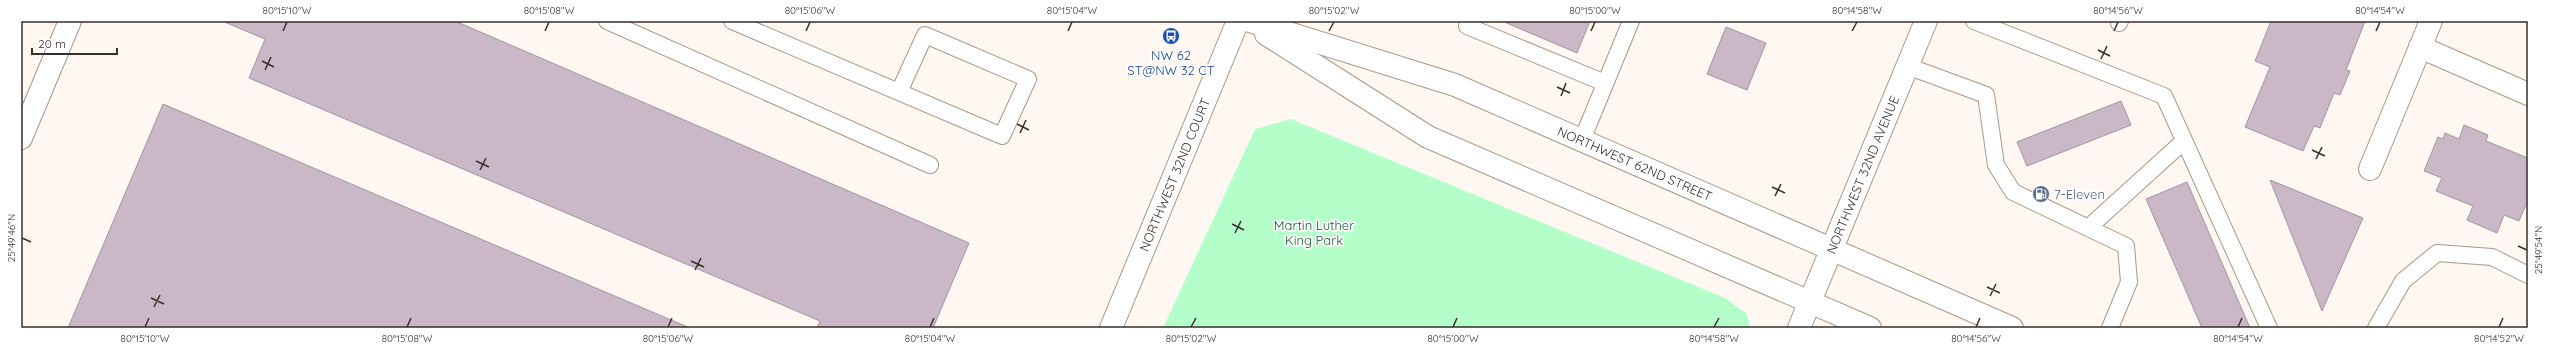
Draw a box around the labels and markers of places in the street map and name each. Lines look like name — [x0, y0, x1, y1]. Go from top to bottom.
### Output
bus stop icon: NW 62 ST@NW 32 CT — [1161, 26, 1181, 46]
place label: NW 62 ST@NW 32 CT — [1127, 47, 1215, 78]
fuel station icon: 7-Eleven — [2031, 184, 2051, 204]
place label: 7-Eleven — [2054, 186, 2105, 202]

